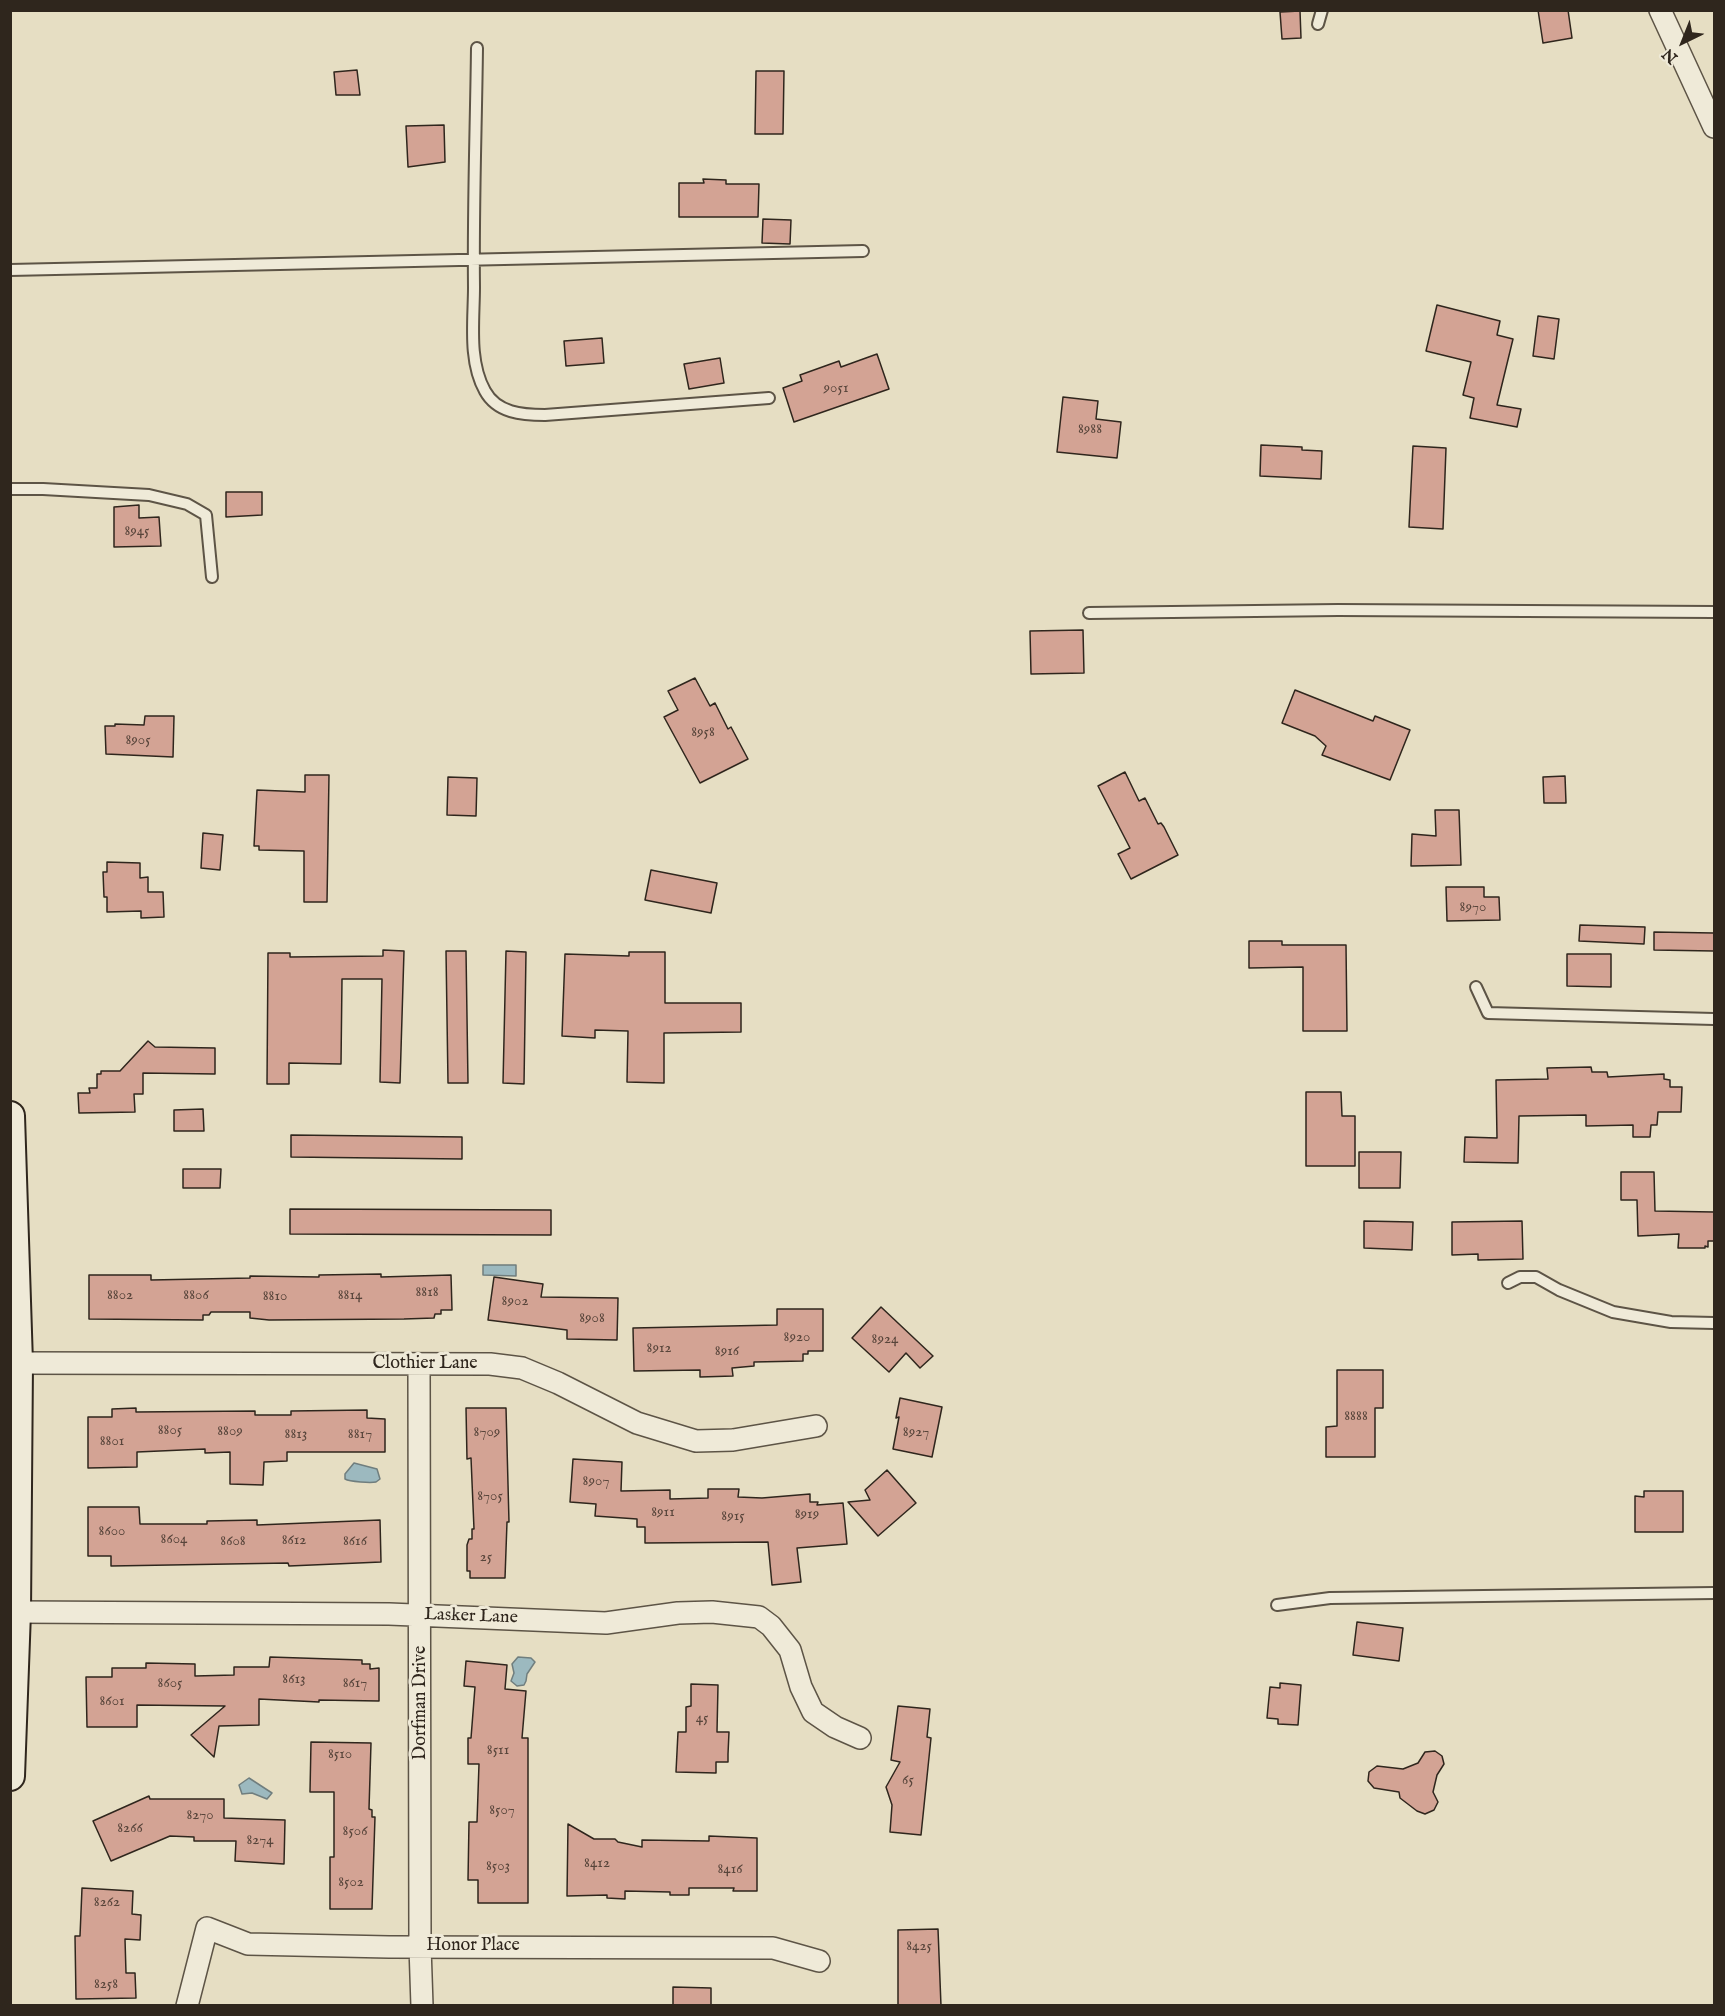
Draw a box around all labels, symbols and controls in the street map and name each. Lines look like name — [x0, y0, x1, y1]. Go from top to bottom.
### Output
north arrow — [1653, 12, 1713, 72]
text: N — [1659, 43, 1683, 67]
house number: 9051 — [824, 380, 848, 398]
house number: 8988 — [1078, 421, 1102, 439]
house number: 8945 — [124, 523, 150, 541]
house number: 8958 — [691, 724, 715, 742]
house number: 8905 — [125, 732, 151, 750]
house number: 8970 — [1460, 899, 1486, 917]
house number: 8818 — [415, 1284, 439, 1302]
house number: 8802 — [107, 1287, 133, 1305]
house number: 8806 — [183, 1287, 209, 1305]
house number: 8814 — [338, 1287, 362, 1305]
house number: 8810 — [263, 1288, 287, 1306]
house number: 8902 — [502, 1293, 528, 1311]
house number: 8908 — [579, 1310, 605, 1328]
house number: 8920 — [784, 1329, 810, 1347]
house number: 8924 — [872, 1331, 898, 1349]
house number: 8912 — [646, 1340, 672, 1358]
house number: 8916 — [715, 1343, 739, 1361]
street label: Clothier Lane — [372, 1353, 478, 1375]
house number: 8888 — [1344, 1408, 1368, 1426]
house number: 8805 — [158, 1422, 182, 1440]
house number: 8809 — [217, 1423, 243, 1441]
house number: 8709 — [474, 1424, 500, 1442]
house number: 8927 — [903, 1424, 929, 1442]
house number: 8813 — [285, 1426, 307, 1444]
house number: 8817 — [348, 1426, 372, 1444]
house number: 8801 — [100, 1433, 124, 1451]
house number: 8907 — [583, 1473, 609, 1491]
house number: 8705 — [477, 1488, 503, 1506]
house number: 8911 — [651, 1504, 675, 1522]
house number: 8919 — [795, 1506, 819, 1524]
house number: 8915 — [721, 1508, 745, 1526]
house number: 8600 — [99, 1523, 125, 1541]
house number: 8604 — [161, 1531, 187, 1549]
house number: 8612 — [282, 1532, 306, 1550]
house number: 8608 — [220, 1533, 246, 1551]
house number: 8616 — [343, 1533, 367, 1551]
house number: 25 — [480, 1549, 492, 1567]
street label: Lasker Lane — [424, 1605, 518, 1629]
street label: Dorfman Drive — [410, 1646, 432, 1760]
house number: 8613 — [282, 1671, 306, 1689]
house number: 8605 — [157, 1675, 183, 1693]
house number: 8617 — [343, 1675, 367, 1693]
house number: 8601 — [99, 1693, 125, 1711]
house number: 45 — [696, 1710, 708, 1728]
house number: 8511 — [487, 1742, 509, 1760]
house number: 8510 — [328, 1746, 352, 1764]
house number: 65 — [902, 1772, 914, 1790]
house number: 8507 — [489, 1802, 515, 1820]
house number: 8270 — [186, 1807, 214, 1825]
house number: 8266 — [117, 1820, 143, 1838]
house number: 8506 — [343, 1823, 367, 1841]
house number: 8274 — [246, 1832, 274, 1850]
house number: 8412 — [584, 1855, 610, 1873]
house number: 8503 — [486, 1858, 510, 1876]
house number: 8416 — [717, 1861, 743, 1879]
house number: 8502 — [338, 1874, 364, 1892]
house number: 8262 — [94, 1894, 120, 1912]
street label: Honor Place — [426, 1935, 520, 1957]
house number: 8425 — [906, 1938, 932, 1956]
house number: 8258 — [94, 1976, 118, 1994]

